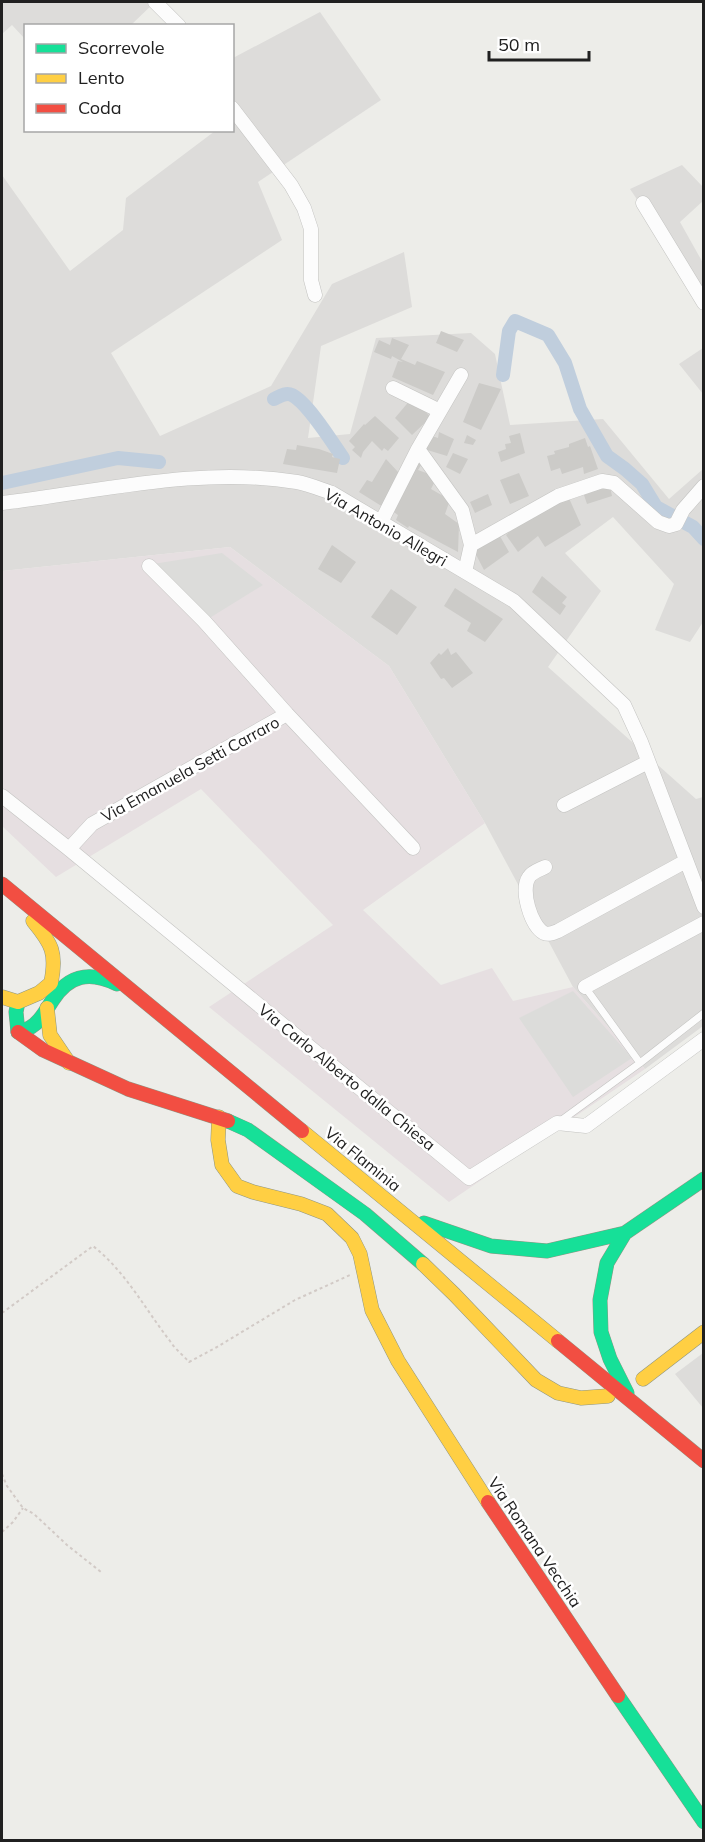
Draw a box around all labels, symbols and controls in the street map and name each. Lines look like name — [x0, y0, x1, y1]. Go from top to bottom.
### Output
legend — [24, 24, 234, 132]
scale bar — [489, 24, 590, 62]
text: 50 m — [498, 33, 540, 56]
text: Scorrevole — [78, 36, 165, 59]
text: Lento — [78, 66, 125, 89]
text: Coda — [78, 96, 122, 119]
street label: Via Antonio Allegri — [321, 484, 451, 570]
street label: Via Emanuela Setti Carraro — [97, 712, 283, 826]
street label: Via Carlo Alberto dalla Chiesa — [254, 999, 440, 1155]
street label: Via Flaminia — [321, 1122, 405, 1196]
street label: Via Romana Vecchia — [484, 1473, 586, 1611]

